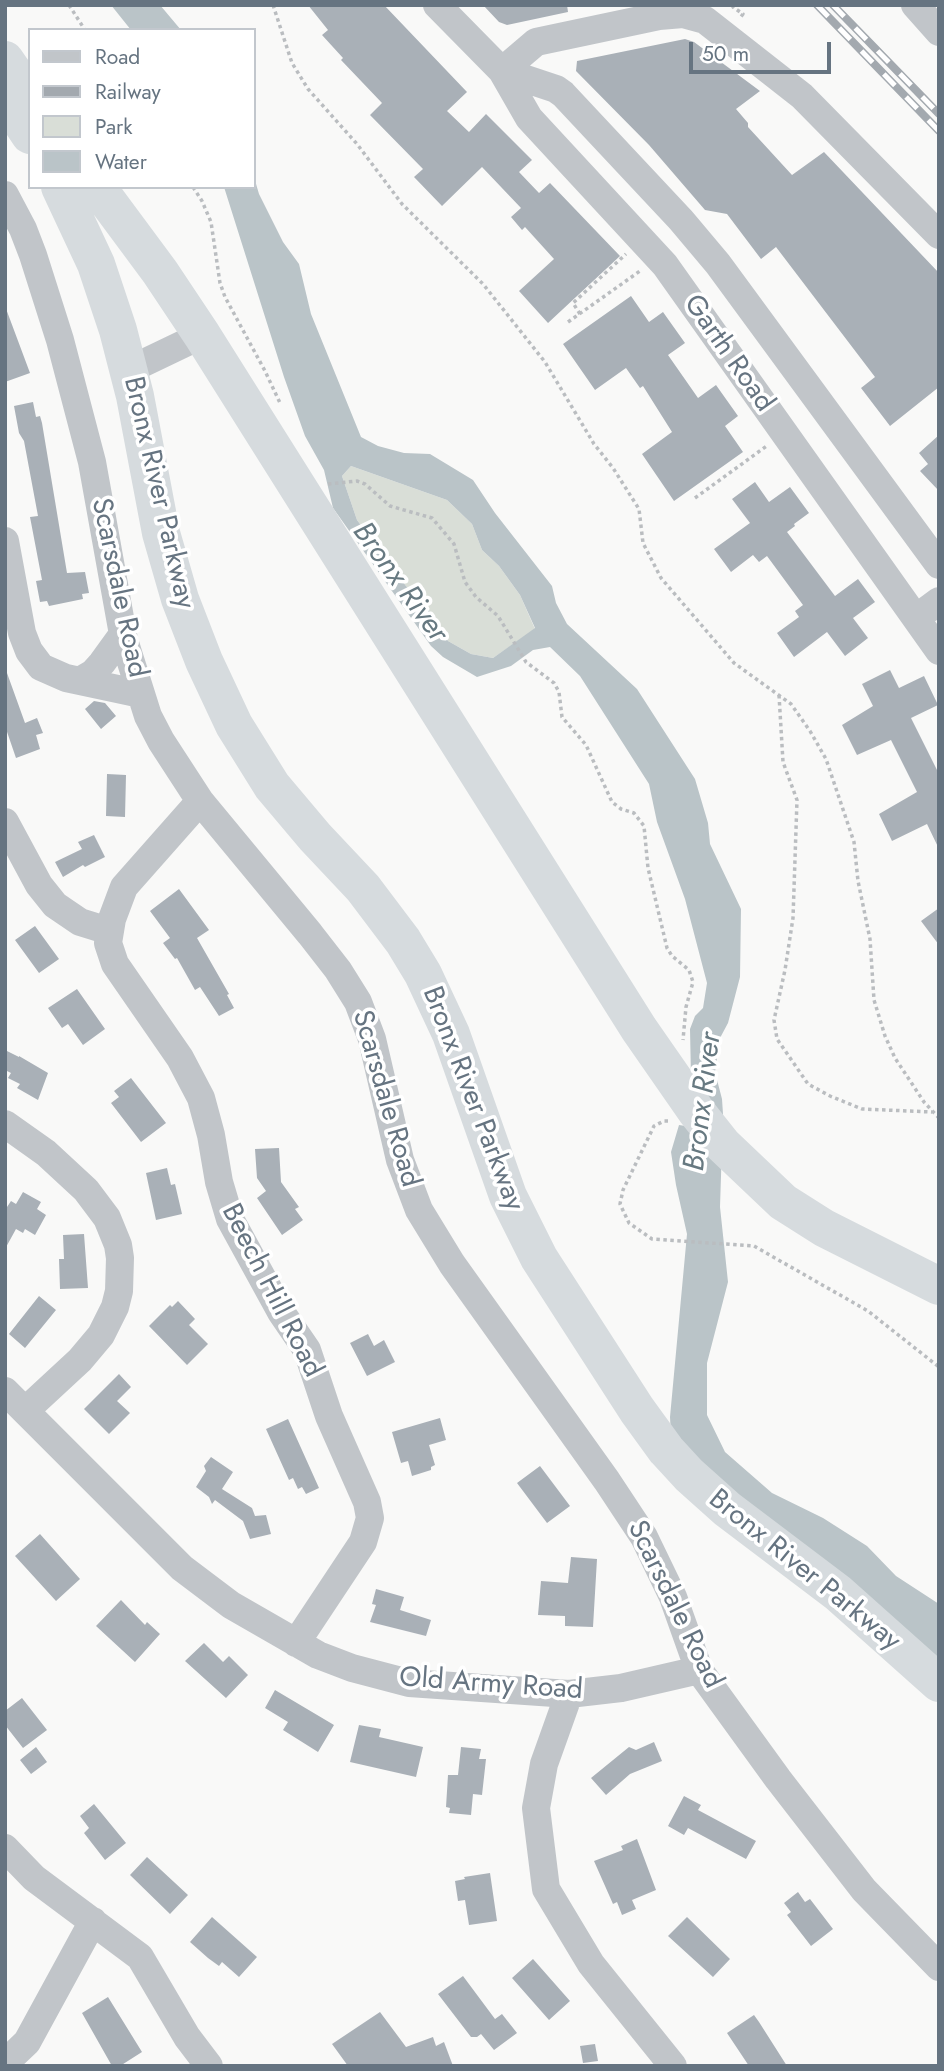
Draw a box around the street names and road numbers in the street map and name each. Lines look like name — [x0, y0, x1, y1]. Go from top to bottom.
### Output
street label: Garth Road — [676, 289, 780, 419]
street label: Bronx River Parkway — [115, 374, 201, 612]
street label: Scarsdale Road — [83, 495, 153, 681]
street label: Bronx River Parkway — [414, 982, 530, 1216]
street label: Scarsdale Road — [344, 1007, 426, 1191]
street label: Beech Hill Road — [213, 1199, 329, 1383]
street label: Bronx River Parkway — [701, 1483, 907, 1659]
street label: Scarsdale Road — [619, 1516, 729, 1694]
street label: Old Army Road — [398, 1662, 584, 1708]

